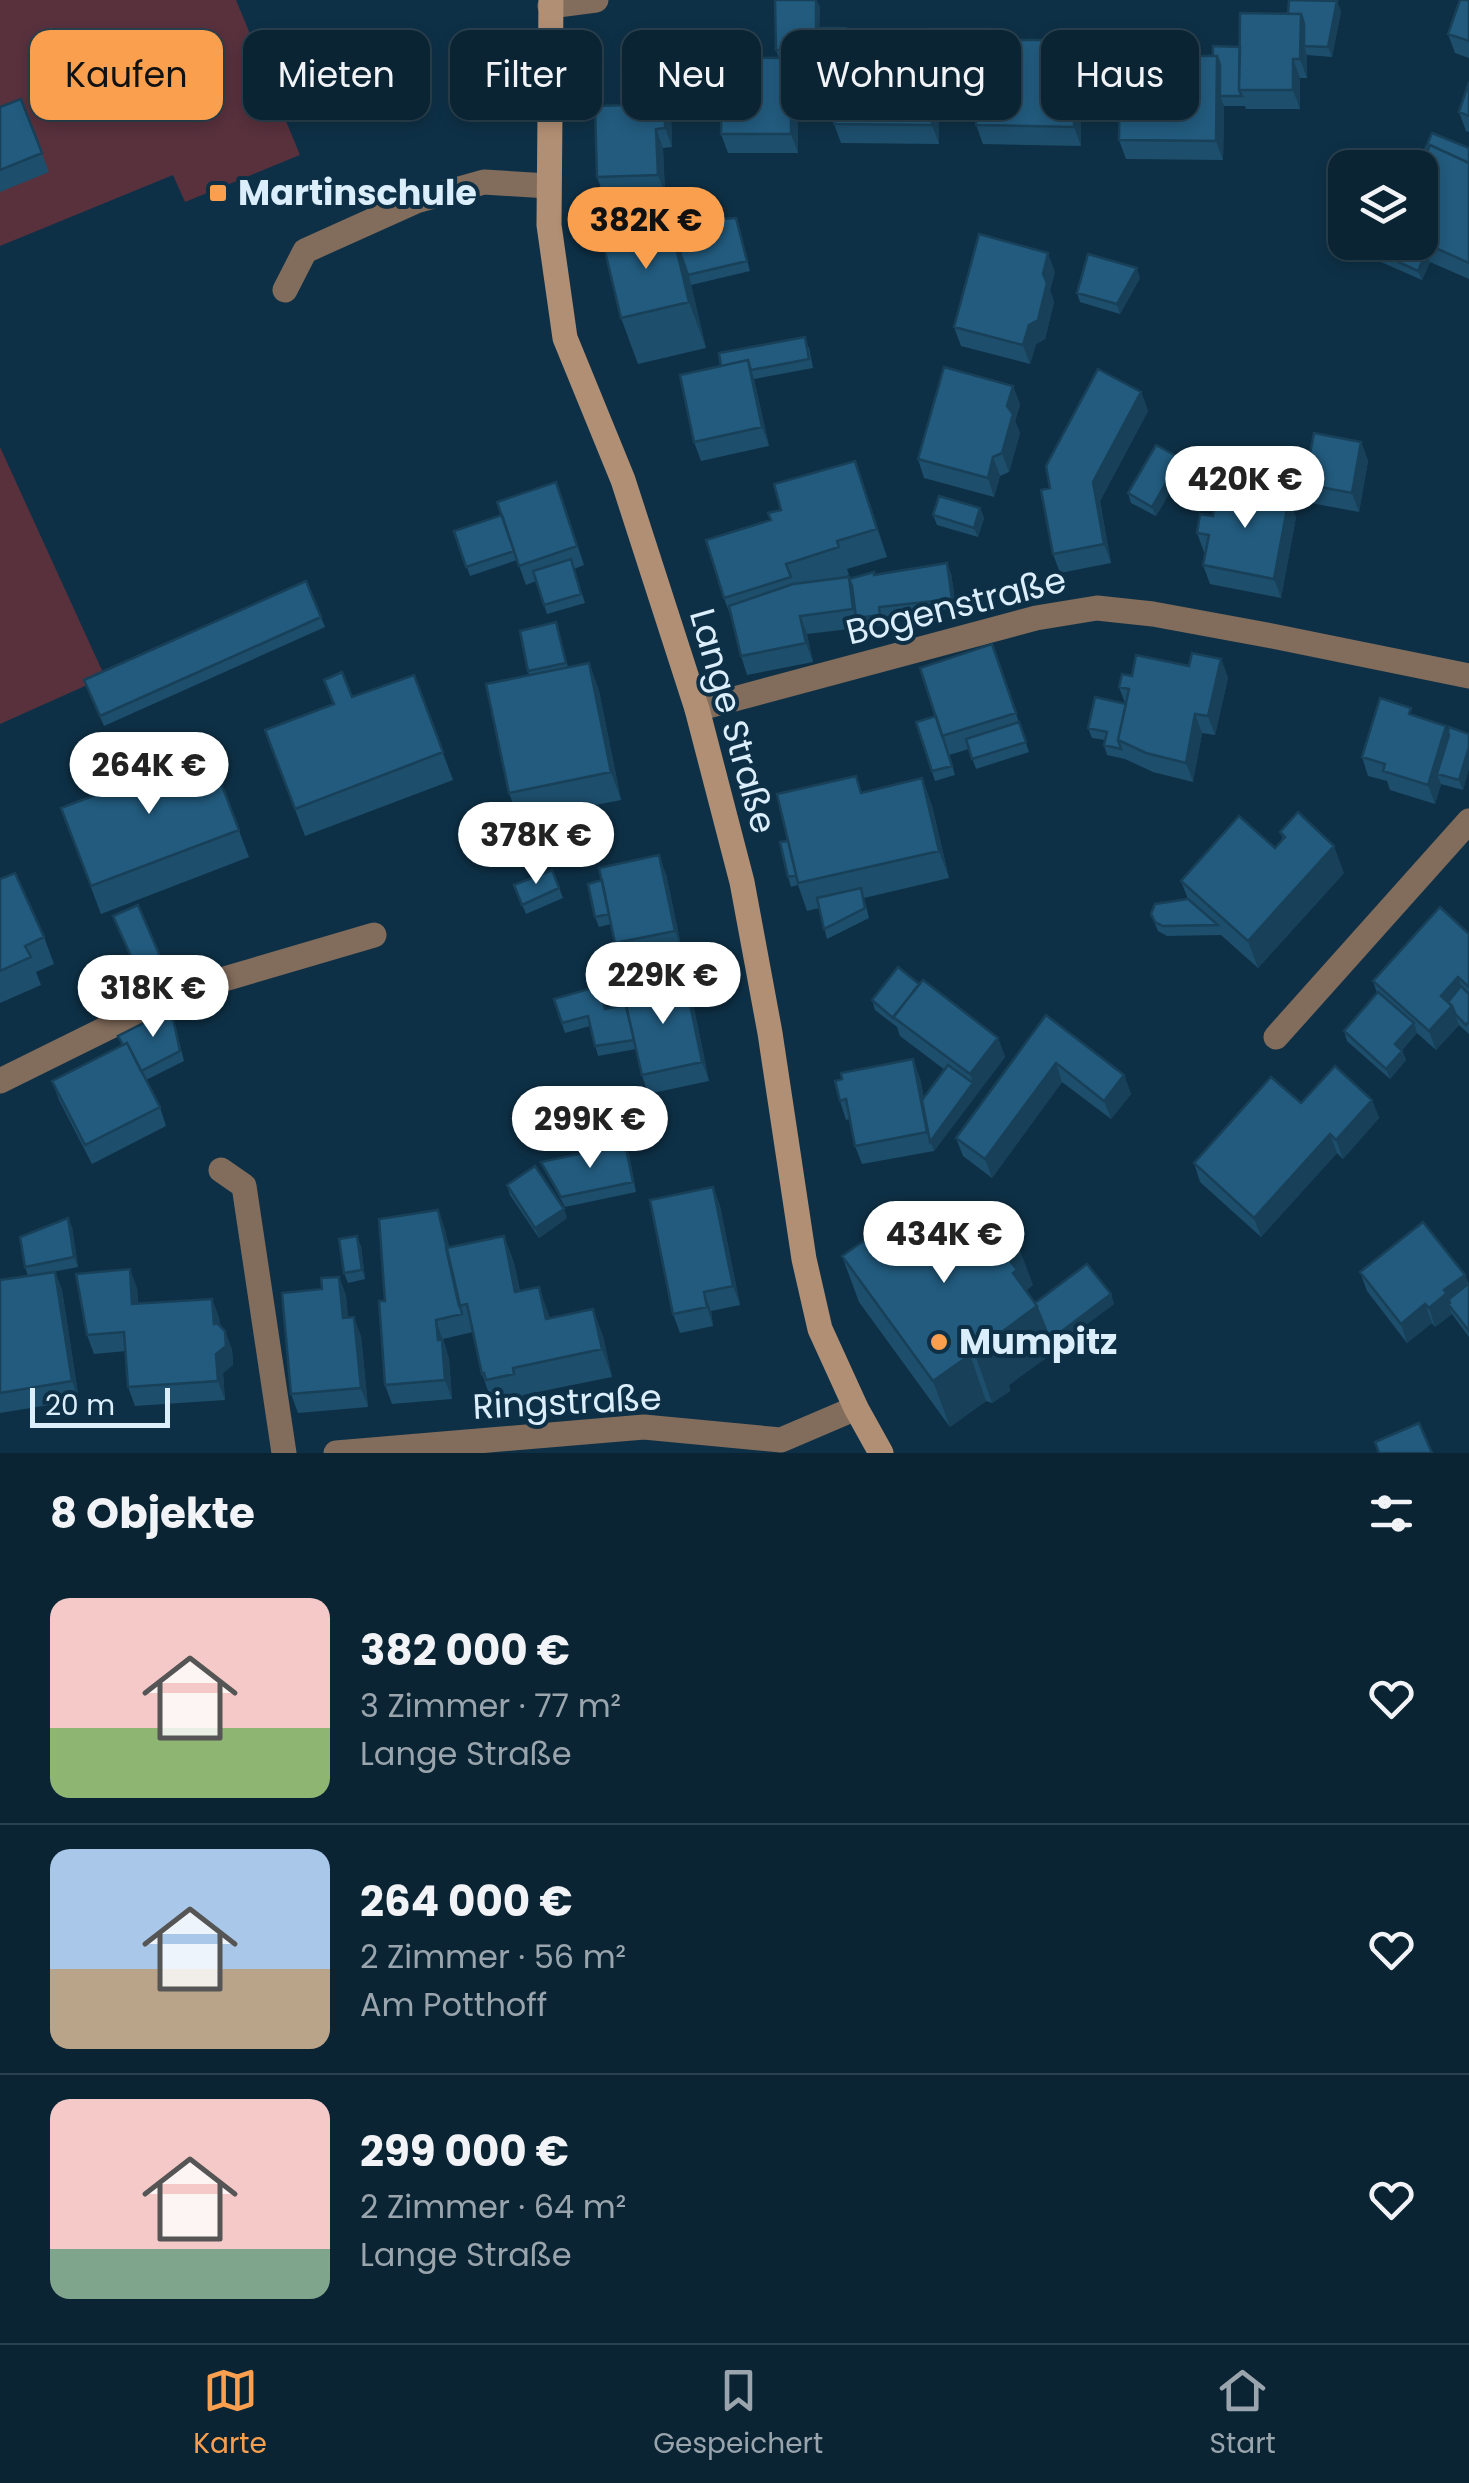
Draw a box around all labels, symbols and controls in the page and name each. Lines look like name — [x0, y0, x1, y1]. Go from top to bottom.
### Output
chip: Kaufen — [30, 30, 223, 120]
chip: Mieten — [243, 30, 430, 120]
chip: Filter — [450, 30, 602, 120]
chip: Neu — [622, 30, 761, 120]
chip: Wohnung — [781, 30, 1021, 120]
chip: Haus — [1041, 30, 1199, 120]
map controls — [1328, 150, 1438, 260]
button: layers — [1328, 150, 1438, 260]
place label: Martinschule — [238, 168, 477, 217]
marker: Martinschule — [207, 182, 229, 204]
pin: 382K € — [565, 187, 727, 272]
text: 382K € — [590, 197, 702, 242]
pin: 420K € — [1164, 446, 1326, 531]
text: 420K € — [1187, 456, 1303, 501]
street label: Bogenstraße — [841, 555, 1071, 656]
street label: Lange Straße — [678, 603, 789, 839]
pin: 264K € — [68, 732, 230, 817]
text: 264K € — [92, 742, 206, 787]
pin: 378K € — [455, 802, 617, 887]
text: 378K € — [480, 812, 592, 857]
pin: 229K € — [582, 942, 744, 1027]
text: 229K € — [608, 952, 718, 997]
pin: 318K € — [72, 955, 234, 1040]
text: 318K € — [100, 965, 206, 1010]
pin: 299K € — [509, 1086, 671, 1171]
text: 299K € — [534, 1096, 646, 1141]
pin: 434K € — [863, 1201, 1025, 1286]
text: 434K € — [885, 1211, 1003, 1256]
place label: Mumpitz — [959, 1317, 1117, 1366]
marker: Mumpitz — [928, 1331, 950, 1353]
street label: Ringstraße — [471, 1372, 663, 1431]
scale bar — [30, 1383, 170, 1428]
text: 20 m — [45, 1386, 115, 1425]
text: 8 Objekte — [50, 1484, 255, 1543]
icon: filters — [1364, 1486, 1419, 1541]
text: 382 000 € — [360, 1621, 570, 1680]
icon: home — [130, 1638, 250, 1758]
icon: heart — [1364, 1671, 1419, 1726]
text: 3 Zimmer · 77 m² — [360, 1683, 621, 1728]
text: Lange Straße — [360, 1731, 572, 1776]
text: 264 000 € — [360, 1872, 573, 1931]
icon: home — [130, 1889, 250, 2009]
icon: heart — [1364, 1922, 1419, 1977]
text: 2 Zimmer · 56 m² — [360, 1934, 626, 1979]
text: Am Potthoff — [360, 1982, 547, 2027]
text: 299 000 € — [360, 2122, 569, 2181]
icon: home — [130, 2139, 250, 2259]
icon: heart — [1364, 2172, 1419, 2227]
text: 2 Zimmer · 64 m² — [360, 2184, 626, 2229]
text: Lange Straße — [360, 2232, 572, 2277]
tab: Karte — [193, 2363, 267, 2465]
tab: Gespeichert — [653, 2363, 823, 2465]
tab: Start — [1210, 2363, 1276, 2465]

